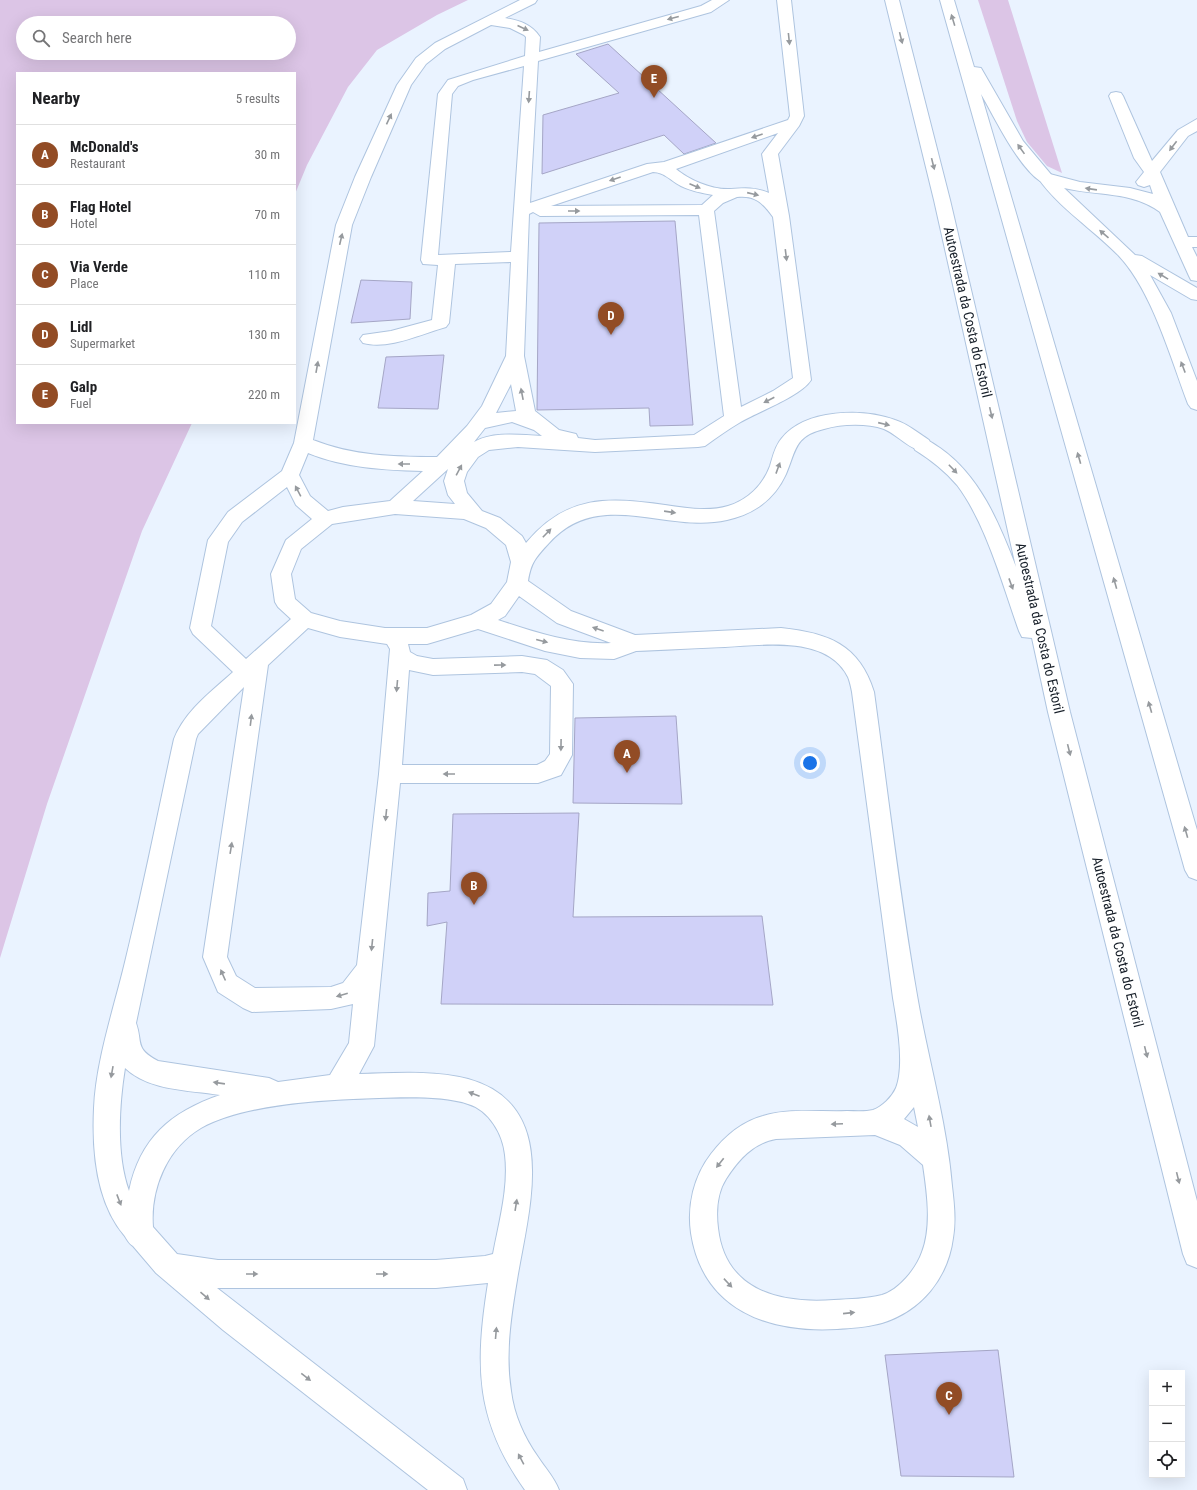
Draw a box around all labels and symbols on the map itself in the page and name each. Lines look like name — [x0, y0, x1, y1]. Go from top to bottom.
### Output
one-way arrow — [950, 14, 956, 26]
one-way arrow — [667, 16, 679, 22]
one-way arrow — [517, 25, 529, 31]
one-way arrow — [898, 32, 904, 44]
one-way arrow — [785, 33, 792, 45]
pin: E — [641, 65, 667, 98]
one-way arrow — [525, 91, 532, 103]
one-way arrow — [386, 113, 392, 124]
one-way arrow — [751, 133, 763, 139]
one-way arrow — [1169, 140, 1177, 151]
one-way arrow — [1017, 144, 1025, 154]
one-way arrow — [930, 158, 936, 170]
one-way arrow — [609, 177, 621, 183]
one-way arrow — [690, 184, 702, 190]
one-way arrow — [1085, 186, 1097, 192]
one-way arrow — [747, 191, 759, 197]
one-way arrow — [568, 208, 581, 214]
street label: Autoestrada da Costa do Estoril — [941, 225, 995, 399]
one-way arrow — [1099, 229, 1109, 238]
one-way arrow — [338, 233, 344, 246]
one-way arrow — [783, 249, 789, 261]
one-way arrow — [1157, 273, 1169, 280]
pin: D — [598, 302, 624, 335]
one-way arrow — [314, 361, 320, 373]
one-way arrow — [1180, 361, 1186, 373]
one-way arrow — [519, 387, 525, 400]
one-way arrow — [763, 397, 775, 403]
one-way arrow — [988, 407, 994, 419]
one-way arrow — [877, 421, 890, 427]
one-way arrow — [1076, 451, 1082, 463]
one-way arrow — [397, 461, 410, 467]
one-way arrow — [776, 462, 782, 474]
one-way arrow — [456, 464, 462, 476]
one-way arrow — [948, 464, 957, 474]
one-way arrow — [295, 485, 301, 497]
one-way arrow — [663, 509, 676, 515]
one-way arrow — [542, 528, 551, 538]
street label: Autoestrada da Costa do Estoril — [1013, 541, 1067, 715]
one-way arrow — [1111, 576, 1117, 589]
one-way arrow — [1009, 578, 1015, 590]
one-way arrow — [591, 626, 603, 632]
one-way arrow — [536, 638, 548, 644]
one-way arrow — [494, 662, 507, 668]
one-way arrow — [394, 680, 401, 692]
one-way arrow — [1147, 701, 1153, 713]
one-way arrow — [248, 714, 254, 726]
one-way arrow — [558, 739, 564, 752]
pin: A — [614, 740, 640, 773]
one-way arrow — [1066, 744, 1072, 756]
your location — [800, 753, 820, 773]
one-way arrow — [442, 771, 455, 777]
one-way arrow — [382, 809, 389, 821]
one-way arrow — [1183, 826, 1189, 838]
one-way arrow — [228, 842, 234, 854]
street label: Autoestrada da Costa do Estoril — [1089, 855, 1147, 1029]
pin: B — [461, 872, 487, 905]
one-way arrow — [369, 939, 375, 951]
one-way arrow — [220, 970, 226, 981]
one-way arrow — [336, 992, 348, 998]
one-way arrow — [1143, 1047, 1149, 1059]
one-way arrow — [109, 1066, 115, 1078]
one-way arrow — [213, 1080, 226, 1086]
one-way arrow — [467, 1091, 479, 1097]
one-way arrow — [927, 1115, 933, 1127]
one-way arrow — [830, 1121, 843, 1127]
one-way arrow — [716, 1158, 724, 1169]
one-way arrow — [1175, 1173, 1181, 1185]
one-way arrow — [116, 1195, 122, 1207]
one-way arrow — [513, 1199, 519, 1211]
one-way arrow — [246, 1271, 259, 1277]
one-way arrow — [376, 1271, 389, 1277]
one-way arrow — [724, 1278, 733, 1288]
one-way arrow — [199, 1291, 210, 1300]
one-way arrow — [843, 1310, 855, 1317]
one-way arrow — [493, 1327, 500, 1339]
one-way arrow — [301, 1373, 312, 1381]
pin: C — [936, 1382, 962, 1415]
one-way arrow — [517, 1453, 524, 1464]

